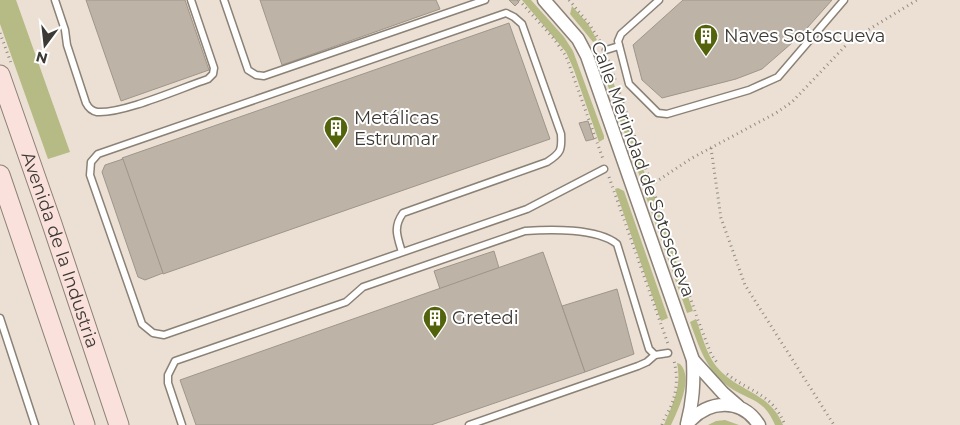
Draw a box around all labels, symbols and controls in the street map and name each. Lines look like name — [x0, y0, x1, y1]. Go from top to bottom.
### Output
north arrow — [20, 20, 70, 70]
building icon: Naves Sotoscueva — [693, 23, 719, 57]
place label: Naves Sotoscueva — [724, 25, 885, 47]
street label: Calle Merindad de Sotoscueva — [586, 38, 700, 300]
text: N — [34, 47, 49, 68]
place label: Metálicas Estrumar — [354, 107, 439, 150]
building icon: Metálicas Estrumar — [323, 115, 349, 149]
street label: Avenida de la Industria — [17, 149, 104, 351]
building icon: Gretedi — [422, 305, 448, 339]
place label: Gretedi — [452, 307, 519, 329]

